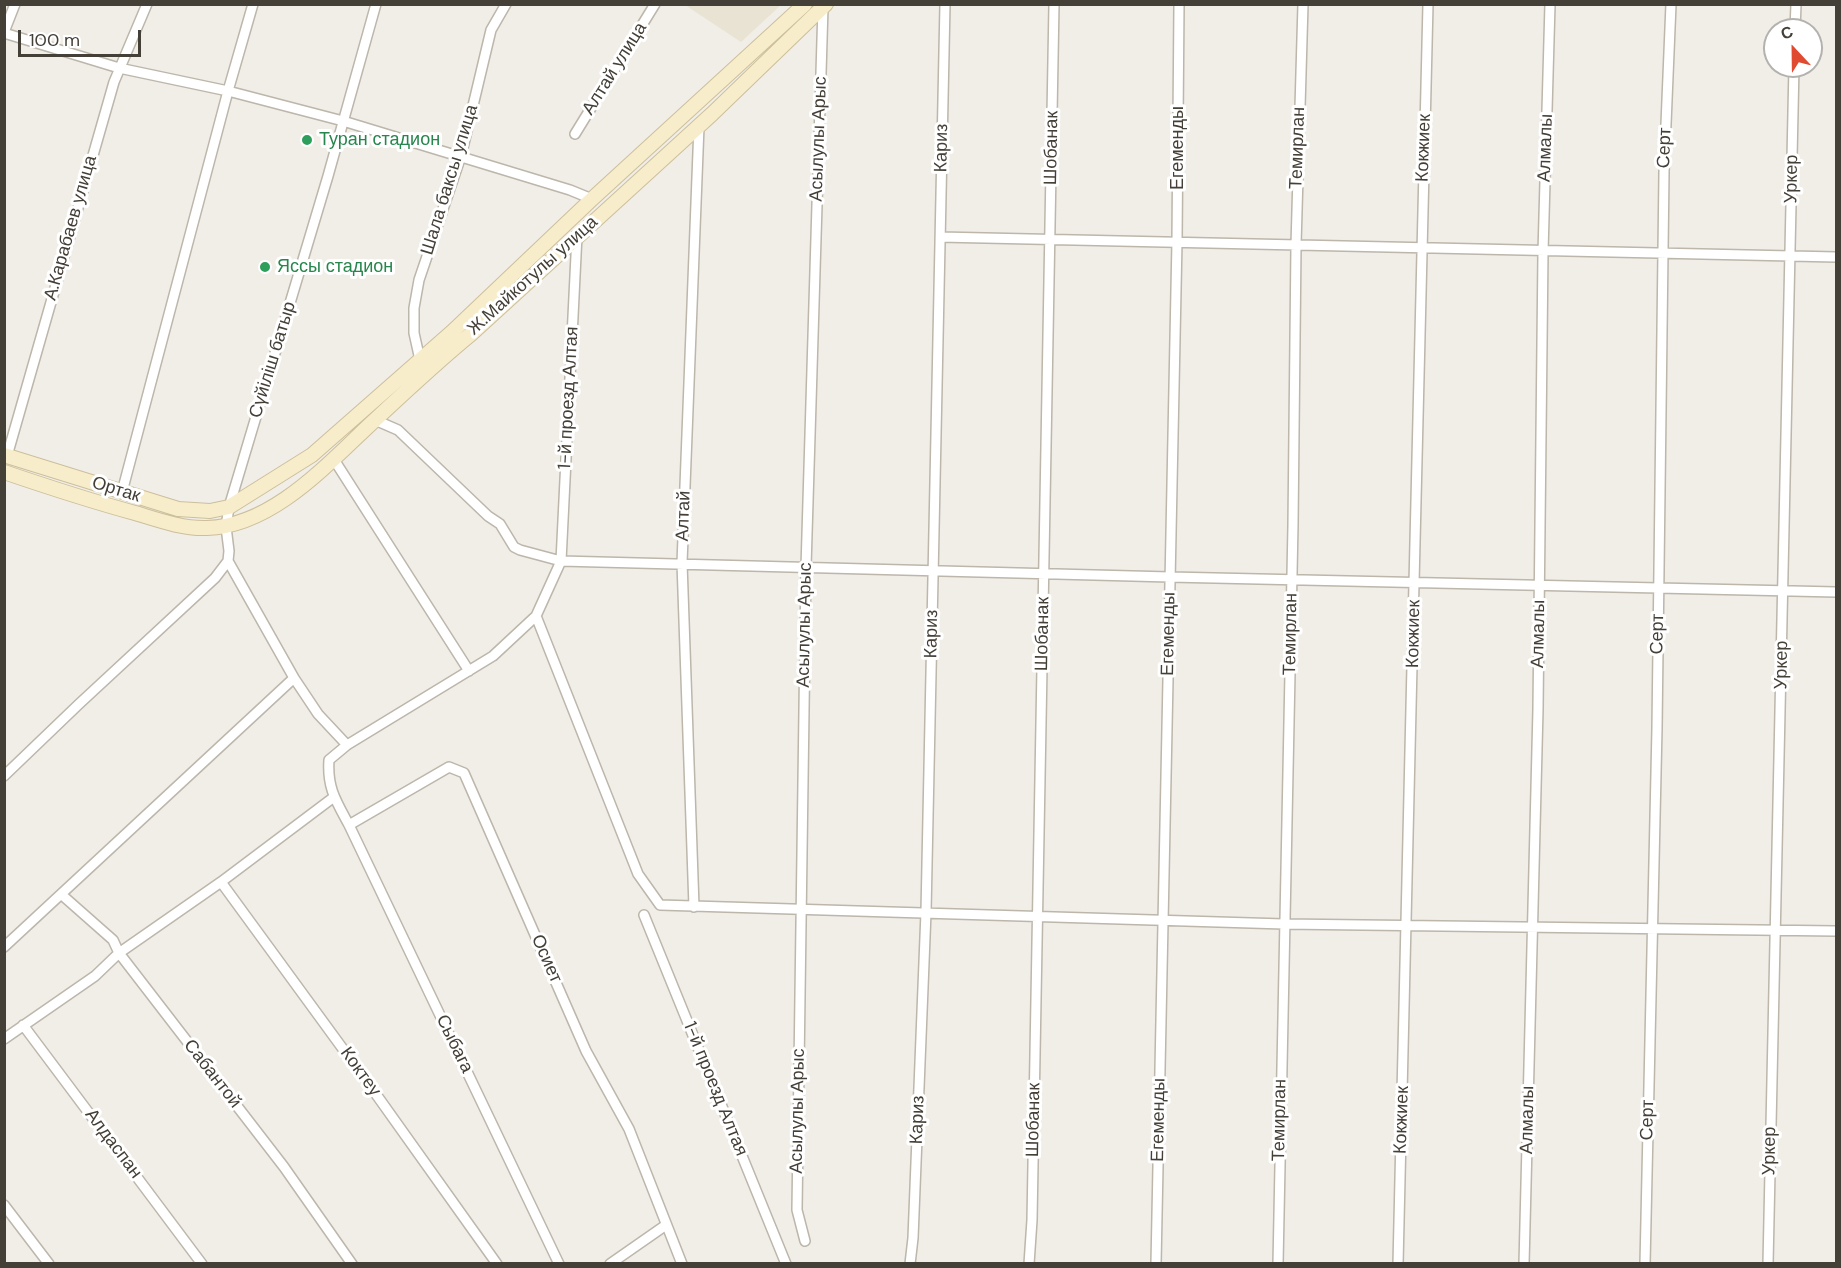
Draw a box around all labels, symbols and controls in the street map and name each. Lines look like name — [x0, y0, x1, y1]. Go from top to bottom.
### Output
scale bar — [21, 18, 144, 56]
north arrow — [1763, 18, 1823, 78]
street label: Алтай улица — [578, 19, 652, 119]
text: С — [1778, 21, 1796, 45]
text: 100 m — [29, 28, 80, 52]
street label: Асылулы Арыс — [806, 76, 832, 202]
street label: Шала баксы улица — [417, 102, 483, 258]
street label: Егеменды — [1167, 106, 1189, 190]
street label: Темирлан — [1286, 107, 1310, 189]
street label: Шобанак — [1041, 111, 1063, 185]
street label: Кокжиек — [1412, 113, 1436, 183]
street label: Алмалы — [1534, 113, 1558, 183]
street label: Кариз — [931, 123, 953, 173]
street label: Серт — [1653, 127, 1677, 169]
place label: Туран стадион — [319, 129, 440, 151]
marker: Туран стадион — [300, 133, 314, 147]
street label: А.Карабаев улица — [40, 153, 102, 303]
street label: Уркер — [1781, 154, 1803, 204]
street label: Ж.Майкотулы улица — [463, 212, 603, 340]
place label: Яссы стадион — [277, 256, 393, 278]
marker: Яссы стадион — [258, 260, 272, 274]
street label: Сүйіліш батыр — [245, 299, 301, 421]
street label: 1-й проезд Алтая — [554, 326, 584, 470]
street label: Ортак — [89, 472, 143, 508]
street label: Алтай — [672, 490, 696, 542]
street label: Асылулы Арыс — [793, 562, 817, 688]
street label: Егеменды — [1157, 592, 1181, 676]
street label: Темирлан — [1279, 593, 1303, 675]
street label: Шобанак — [1032, 597, 1054, 671]
street label: Кокжиек — [1403, 600, 1425, 668]
street label: Алмалы — [1528, 600, 1550, 668]
street label: Кариз — [921, 609, 943, 659]
street label: Серт — [1647, 613, 1669, 655]
street label: Уркер — [1771, 640, 1793, 690]
street label: Осиет — [526, 931, 566, 987]
street label: Сыбага — [431, 1011, 477, 1077]
street label: 1-й проезд Алтая — [678, 1019, 752, 1159]
street label: Сабантой — [179, 1035, 245, 1113]
street label: Коктеу — [335, 1043, 385, 1101]
street label: Асылулы Арыс — [786, 1048, 810, 1174]
street label: Егеменды — [1147, 1078, 1171, 1162]
street label: Темирлан — [1268, 1079, 1292, 1161]
street label: Шобанак — [1023, 1083, 1045, 1157]
street label: Кокжиек — [1390, 1085, 1414, 1155]
street label: Алмалы — [1517, 1086, 1539, 1154]
street label: Кариз — [906, 1095, 930, 1145]
street label: Серт — [1637, 1099, 1659, 1141]
street label: Алдаспан — [80, 1105, 146, 1183]
street label: Уркер — [1759, 1126, 1781, 1176]

